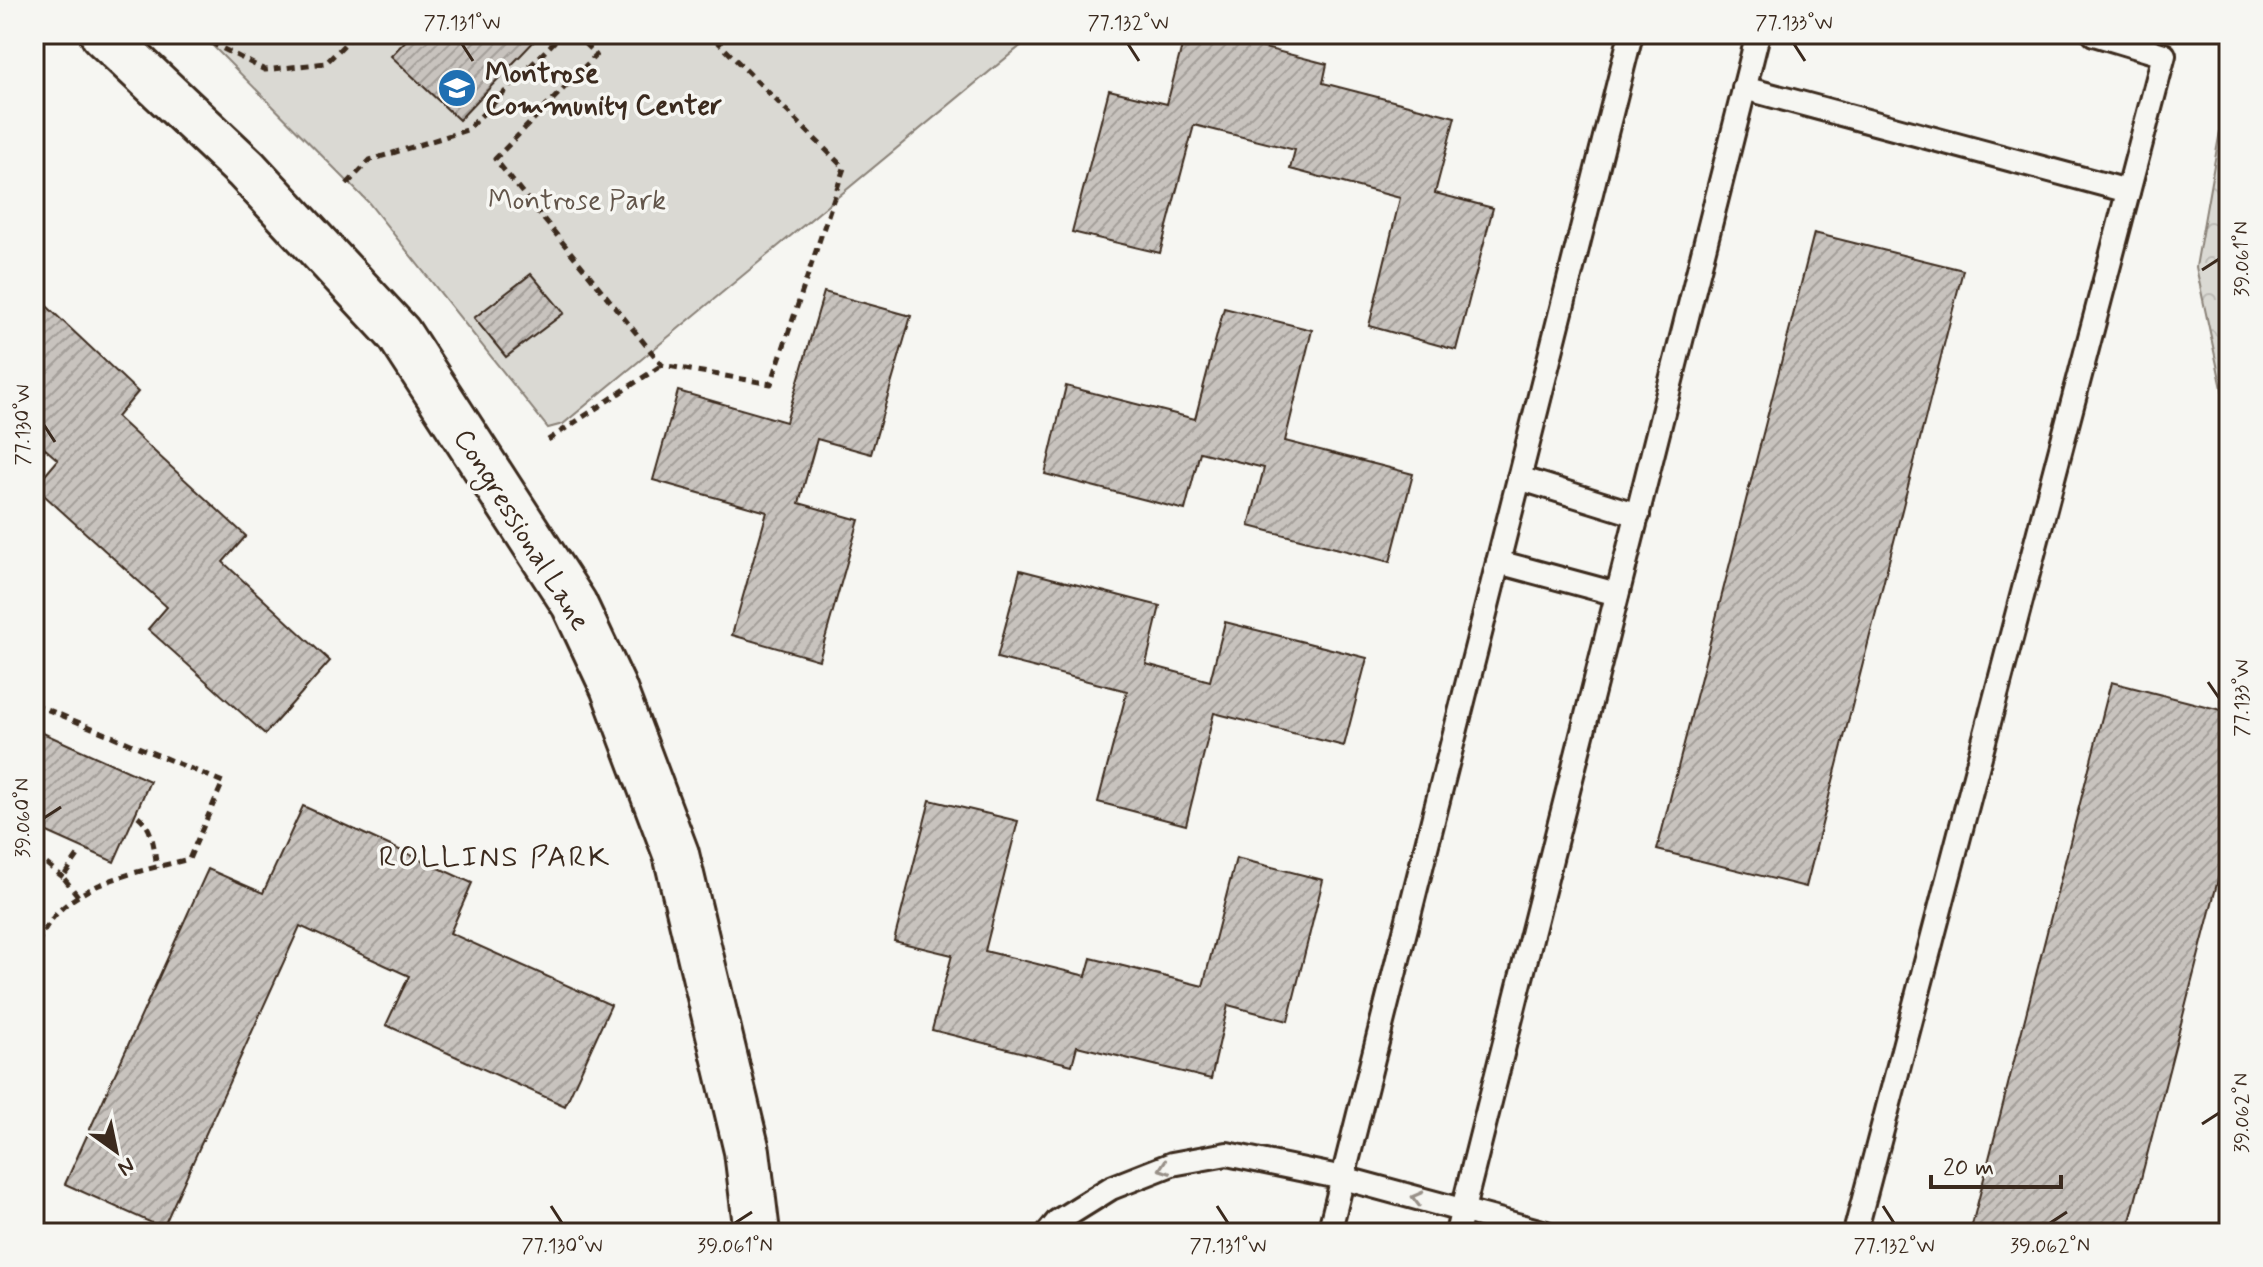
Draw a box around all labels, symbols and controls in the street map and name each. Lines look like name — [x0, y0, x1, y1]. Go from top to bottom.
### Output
text: 77.131°W — [424, 10, 500, 37]
text: 77.132°W — [1087, 10, 1169, 37]
text: 77.133°W — [1755, 10, 1833, 37]
place label: Montrose Community Center — [485, 56, 722, 125]
school or university icon: Montrose Community Center — [436, 67, 478, 109]
park label: Montrose Park — [488, 183, 666, 220]
text: 39.061°N — [2229, 221, 2256, 297]
text: 77.130°W — [10, 384, 37, 466]
street label: Congressional Lane — [442, 423, 598, 639]
text: 77.133°W — [2229, 659, 2256, 737]
text: 39.060°N — [10, 778, 37, 858]
district label: ROLLINS PARK — [379, 838, 611, 877]
text: 39.062°N — [2229, 1073, 2256, 1153]
north arrow — [76, 1111, 156, 1191]
scale bar — [1931, 1139, 2061, 1189]
text: N — [112, 1150, 140, 1182]
text: 20 m — [1943, 1153, 1994, 1184]
one-way arrow — [1158, 1158, 1172, 1174]
one-way arrow — [1411, 1191, 1425, 1207]
text: 77.130°W — [521, 1233, 603, 1260]
text: 39.061°N — [697, 1233, 773, 1260]
text: 77.131°W — [1190, 1233, 1266, 1260]
text: 77.132°W — [1853, 1233, 1935, 1260]
text: 39.062°N — [2010, 1233, 2090, 1260]

